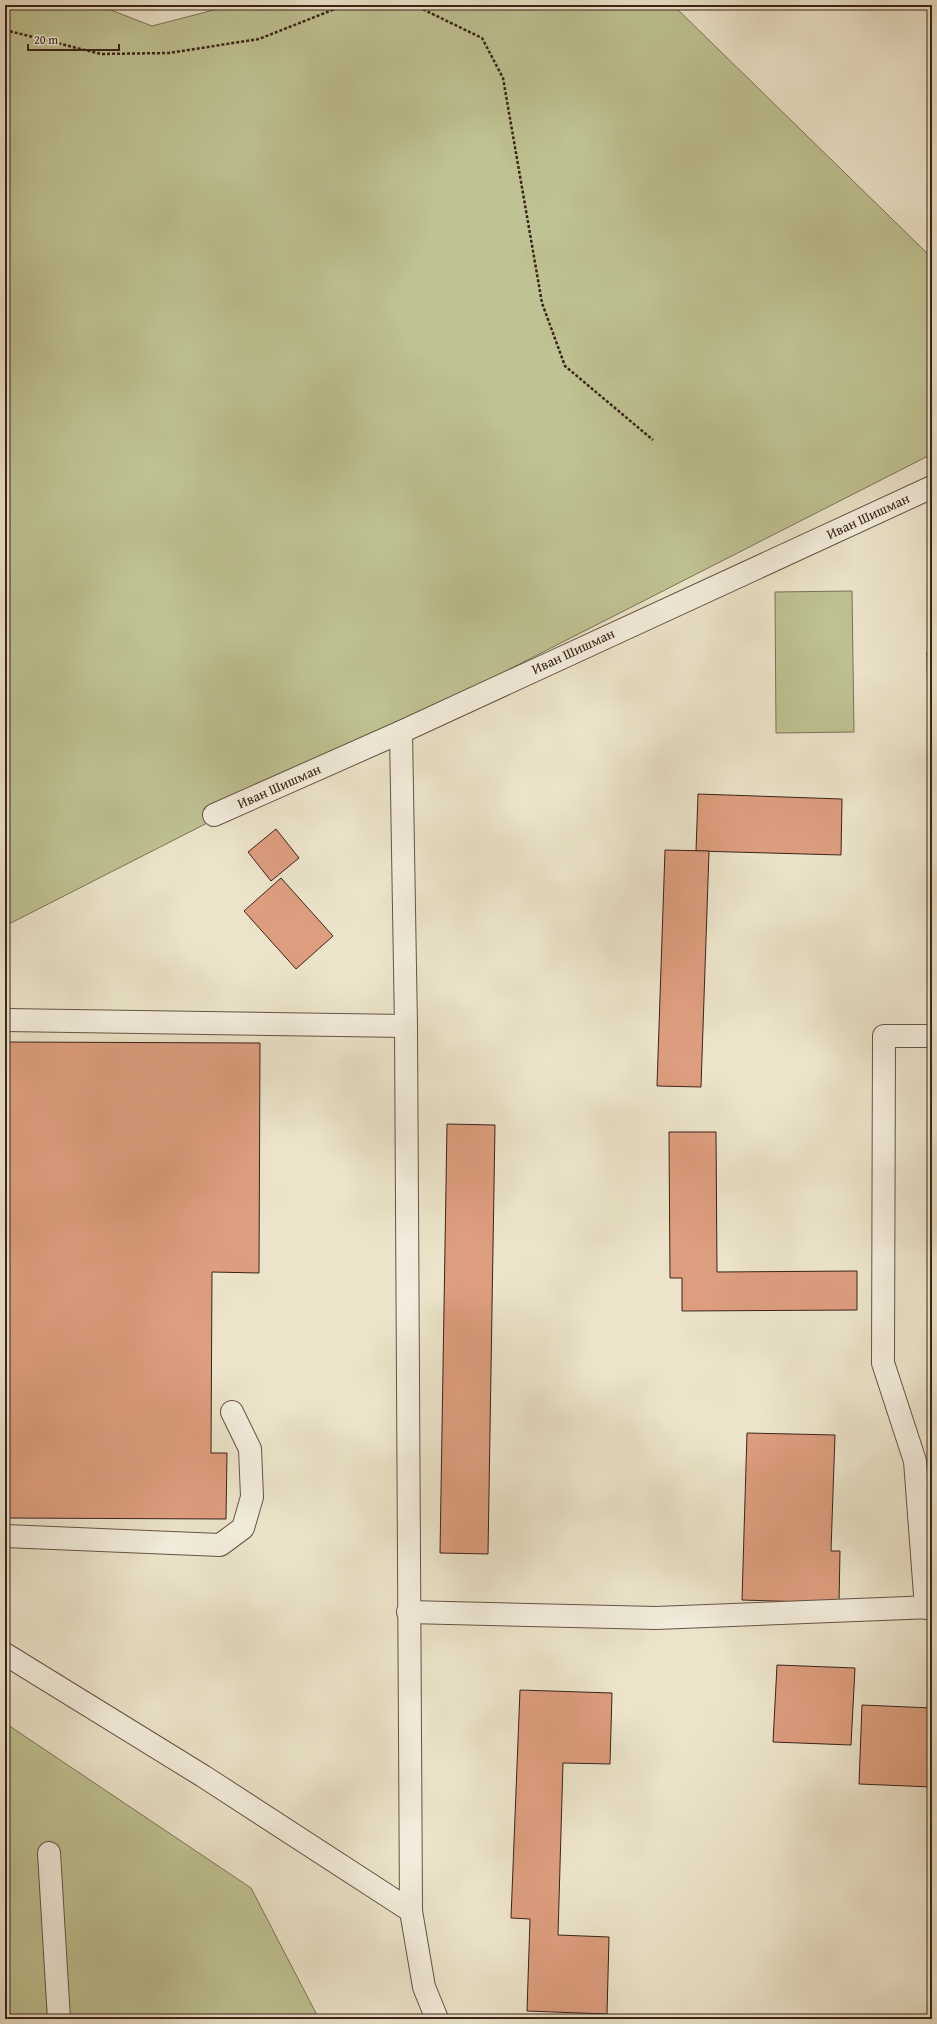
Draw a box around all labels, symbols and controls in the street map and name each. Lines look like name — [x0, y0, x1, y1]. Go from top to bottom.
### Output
scale bar — [28, 26, 119, 52]
text: 20 m — [34, 31, 58, 48]
street label: Иван Шишман — [823, 488, 913, 544]
street label: Иван Шишман — [528, 623, 618, 679]
street label: Иван Шишман — [234, 759, 324, 813]

